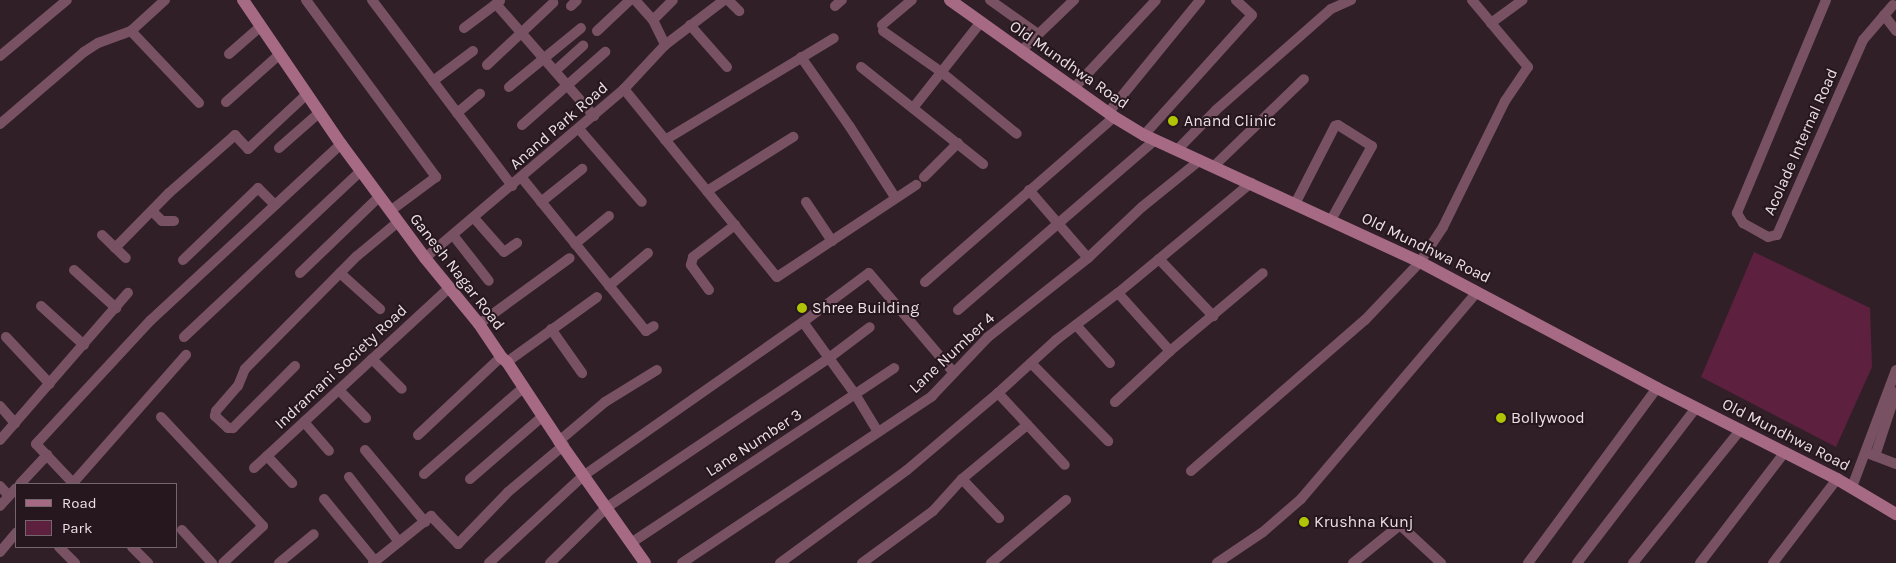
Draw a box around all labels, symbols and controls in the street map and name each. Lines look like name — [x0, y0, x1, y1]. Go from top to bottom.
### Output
street label: Old Mundhwa Road — [1006, 17, 1132, 113]
street label: Acolade Internal Road — [1760, 66, 1842, 218]
street label: Anand Park Road — [506, 78, 612, 174]
place label: Anand Clinic — [1184, 111, 1276, 131]
marker: Anand Clinic — [1166, 114, 1180, 128]
street label: Old Mundhwa Road — [1358, 208, 1494, 288]
street label: Ganesh Nagar Road — [405, 210, 509, 334]
place label: Shree Building — [812, 298, 919, 318]
street label: Indramani Society Road — [271, 301, 411, 433]
marker: Shree Building — [796, 302, 808, 314]
street label: Lane Number 4 — [905, 309, 999, 397]
street label: Old Mundhwa Road — [1719, 394, 1853, 476]
street label: Lane Number 3 — [703, 405, 805, 481]
place label: Bollywood — [1511, 408, 1585, 428]
marker: Bollywood — [1495, 412, 1507, 424]
legend — [15, 483, 178, 548]
text: Road — [62, 494, 97, 512]
place label: Krushna Kunj — [1314, 512, 1414, 532]
marker: Krushna Kunj — [1298, 516, 1310, 528]
text: Park — [62, 519, 92, 537]

